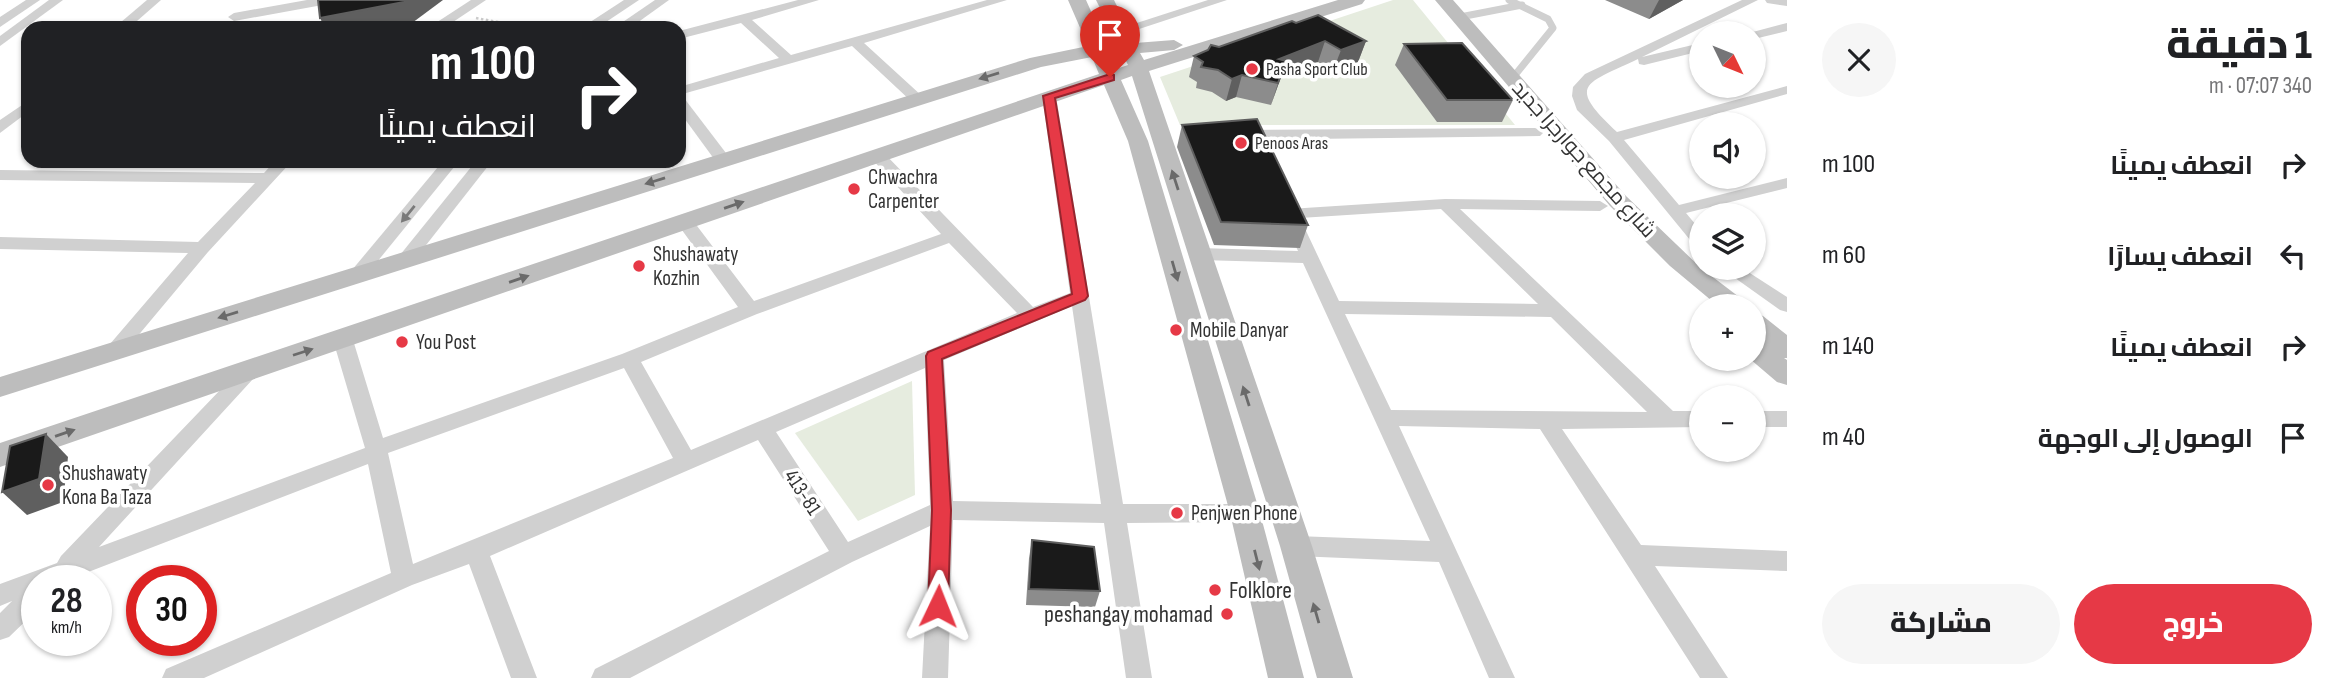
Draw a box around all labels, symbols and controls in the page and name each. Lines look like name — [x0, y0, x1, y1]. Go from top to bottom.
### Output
pin — [1080, 5, 1140, 77]
icon: arrive — [1091, 16, 1129, 54]
text: 1 دقيقة — [2166, 20, 2312, 71]
north arrow — [1689, 21, 1766, 98]
map controls — [1689, 21, 1766, 462]
button: close — [1822, 23, 1896, 97]
text: 100 m — [430, 35, 536, 94]
icon: right — [560, 49, 651, 140]
place label: Pasha Sport Club — [1266, 59, 1368, 80]
marker: Pasha Sport Club — [1244, 61, 1260, 77]
one-way arrow — [978, 72, 999, 82]
text: 340 m · 07:07 — [2209, 72, 2312, 100]
street label: شارع مجمع جوارجرا جديد — [1506, 76, 1661, 244]
text: انعطف يمينًا — [377, 108, 536, 147]
button: sound — [1689, 112, 1766, 189]
place label: Penoos Aras — [1255, 133, 1328, 154]
marker: Penoos Aras — [1233, 135, 1249, 151]
icon: right — [2274, 146, 2312, 184]
text: 100 m — [1822, 149, 1875, 180]
text: انعطف يمينًا — [2110, 151, 2253, 182]
place label: Chwachra Carpenter — [868, 165, 939, 214]
one-way arrow — [1169, 169, 1180, 190]
one-way arrow — [645, 176, 666, 187]
marker: Chwachra Carpenter — [846, 181, 862, 197]
one-way arrow — [723, 199, 744, 210]
button: layers — [1689, 203, 1766, 280]
one-way arrow — [401, 205, 416, 222]
icon: left — [2274, 237, 2312, 275]
text: 60 m — [1822, 240, 1866, 271]
place label: Shushawaty Kozhin — [653, 242, 738, 291]
text: انعطف يسارًا — [2107, 242, 2253, 273]
marker: Shushawaty Kozhin — [631, 258, 647, 274]
one-way arrow — [1171, 260, 1181, 281]
one-way arrow — [508, 273, 529, 284]
button: + — [1689, 294, 1766, 371]
one-way arrow — [217, 311, 238, 321]
place label: Mobile Danyar — [1190, 318, 1289, 343]
marker: Mobile Danyar — [1168, 322, 1184, 338]
icon: right — [2274, 328, 2312, 366]
place label: You Post — [416, 330, 476, 355]
text: 140 m — [1822, 331, 1874, 362]
text: انعطف يمينًا — [2110, 333, 2253, 364]
marker: You Post — [394, 334, 410, 350]
one-way arrow — [293, 347, 314, 357]
one-way arrow — [1241, 385, 1251, 406]
button: − — [1689, 385, 1766, 462]
icon: arrive — [2274, 419, 2312, 457]
text: 40 m — [1822, 422, 1865, 453]
text: الوصول إلى الوجهة — [2038, 424, 2253, 455]
one-way arrow — [54, 427, 75, 438]
place label: Shushawaty Kona Ba Taza — [62, 461, 152, 510]
street label: 413-81 — [779, 465, 827, 520]
marker: Shushawaty Kona Ba Taza — [40, 477, 56, 493]
place label: Penjwen Phone — [1191, 501, 1298, 526]
marker: Penjwen Phone — [1169, 505, 1185, 521]
one-way arrow — [1252, 549, 1263, 571]
speed limit sign: 30 — [126, 565, 217, 656]
position arrow — [901, 569, 975, 643]
place label: Folklore — [1229, 576, 1292, 605]
text: 28 — [51, 580, 82, 623]
marker: Folklore — [1207, 582, 1223, 598]
button: مشاركة — [1822, 584, 2060, 664]
button: خروج — [2074, 584, 2312, 664]
place label: peshangay mohamad — [1044, 600, 1213, 629]
one-way arrow — [1310, 602, 1320, 623]
marker: peshangay mohamad — [1219, 606, 1235, 622]
text: km/h — [51, 617, 82, 638]

